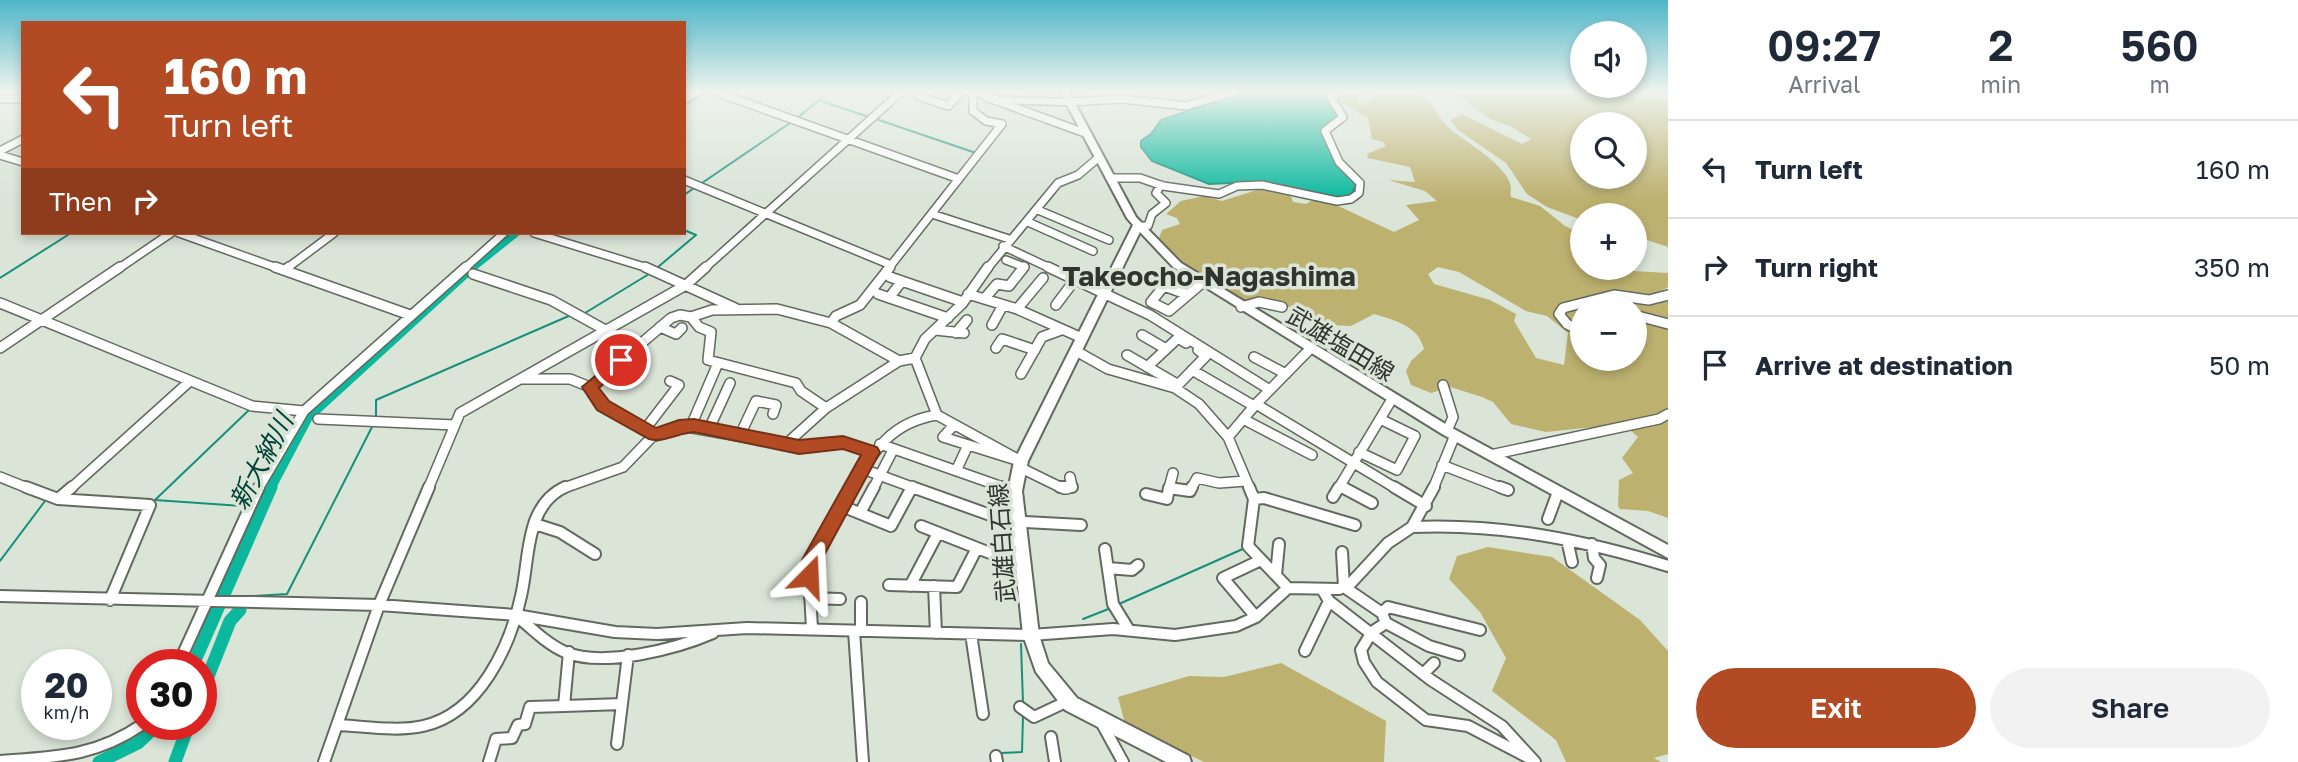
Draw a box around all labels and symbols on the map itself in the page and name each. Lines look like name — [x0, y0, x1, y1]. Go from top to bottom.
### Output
district label: Takeocho-Nagashima — [1062, 259, 1356, 292]
street label: 武雄塩田線 — [1282, 300, 1400, 386]
pin — [591, 330, 651, 390]
water label: 新大納川 — [223, 405, 301, 514]
street label: 武雄白石線 — [982, 482, 1020, 604]
position arrow — [772, 539, 846, 613]
speed limit sign: 30 — [126, 649, 217, 740]

